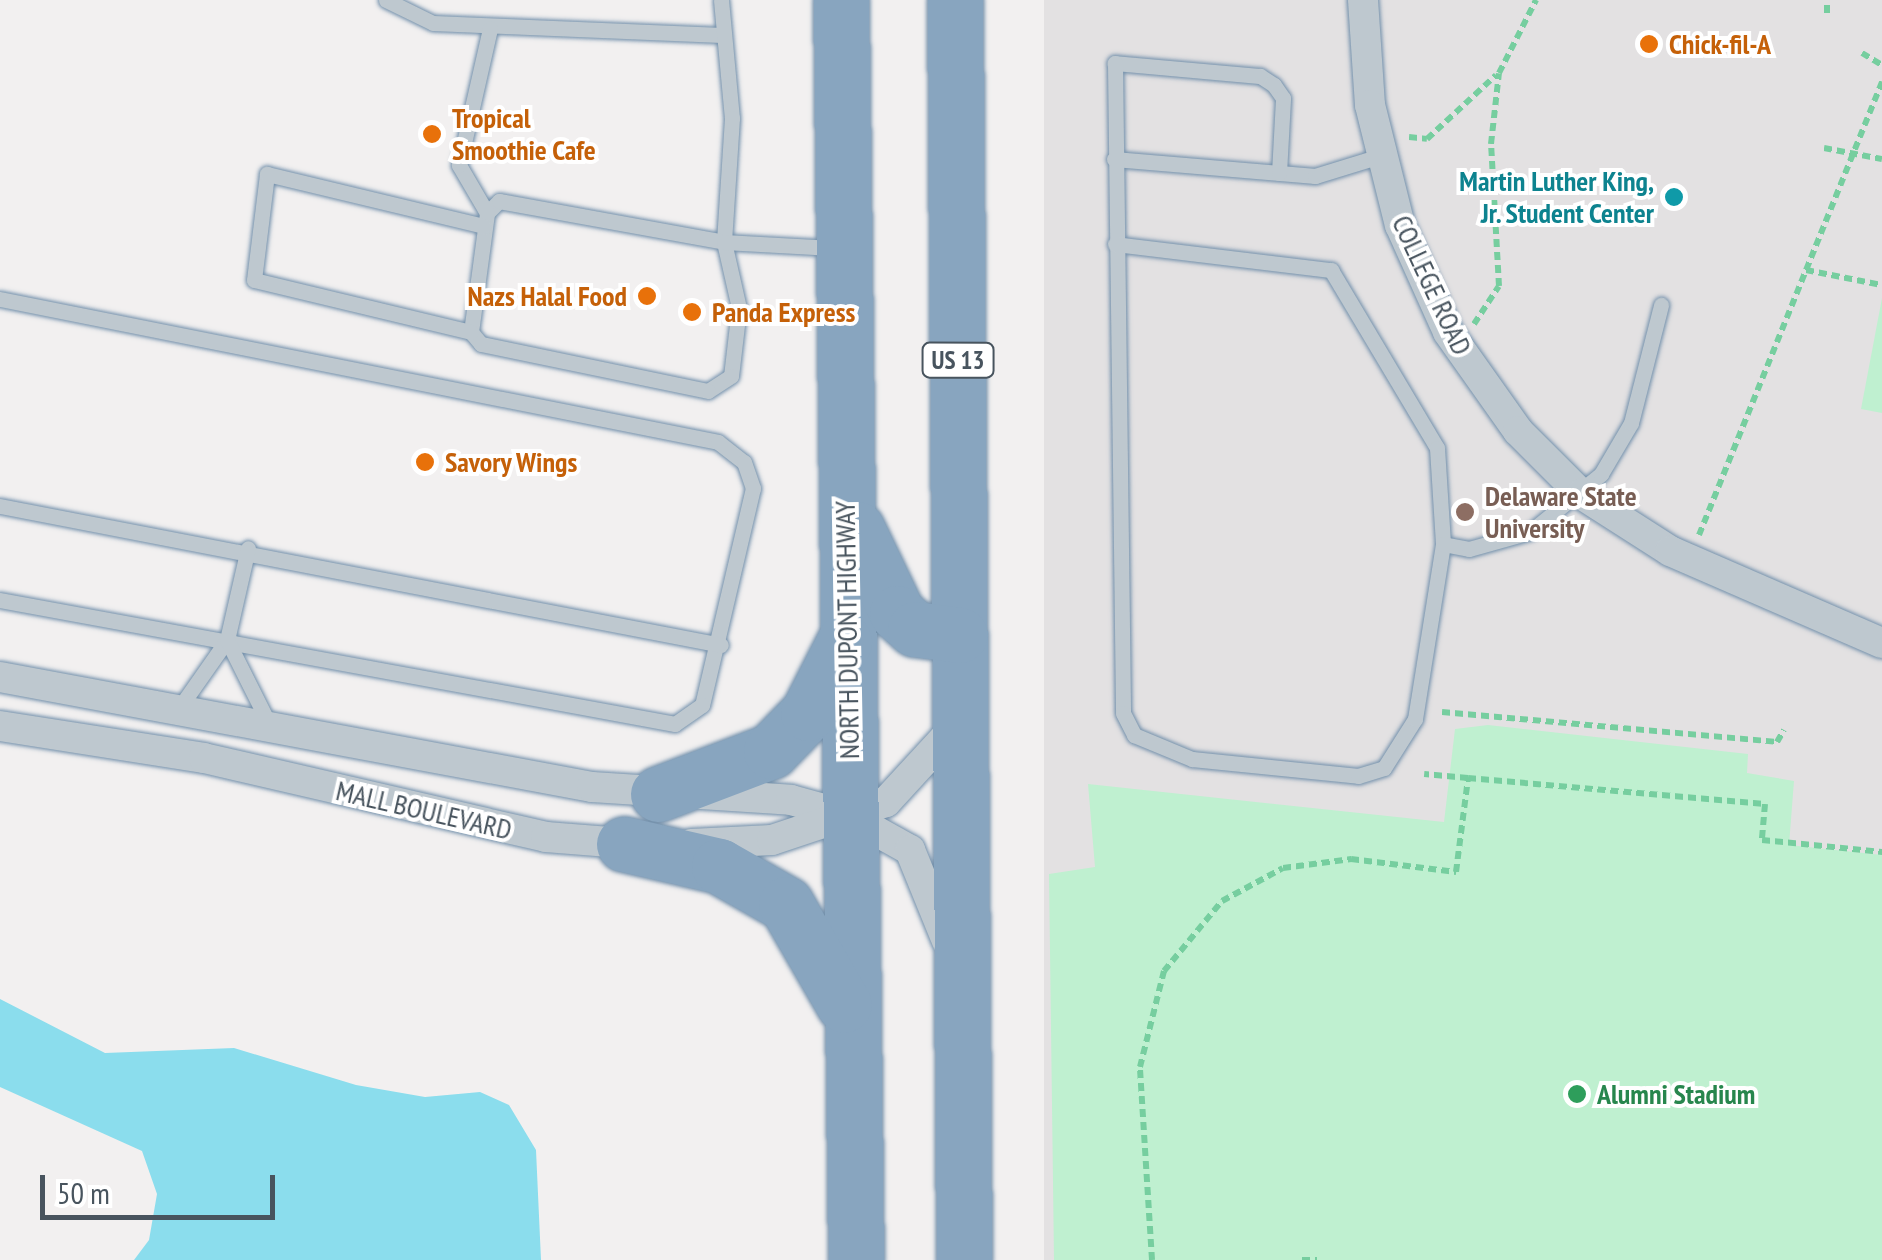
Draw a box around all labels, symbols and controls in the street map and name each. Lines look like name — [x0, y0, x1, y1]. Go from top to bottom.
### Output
place label: Chick-fil-A — [1669, 27, 1771, 61]
marker: Chick-fil-A — [1638, 33, 1660, 55]
place label: Tropical Smoothie Cafe — [452, 101, 596, 167]
marker: Tropical Smoothie Cafe — [421, 123, 443, 145]
place label: Martin Luther King, Jr. Student Center — [1459, 164, 1654, 230]
marker: Martin Luther King, Jr. Student Center — [1663, 186, 1685, 208]
street label: COLLEGE ROAD — [1385, 210, 1479, 360]
place label: Nazs Halal Food — [468, 279, 627, 313]
marker: Nazs Halal Food — [636, 285, 658, 307]
place label: Panda Express — [712, 295, 855, 329]
marker: Panda Express — [681, 301, 703, 323]
road number: US 13 — [920, 340, 996, 380]
place label: Savory Wings — [445, 445, 579, 479]
marker: Savory Wings — [414, 451, 436, 473]
place label: Delaware State University — [1485, 479, 1637, 545]
street label: NORTH DUPONT HIGHWAY — [828, 500, 866, 760]
marker: Delaware State University — [1454, 501, 1476, 523]
street label: MALL BOULEVARD — [332, 773, 516, 847]
place label: Alumni Stadium — [1597, 1077, 1755, 1111]
marker: Alumni Stadium — [1566, 1083, 1588, 1105]
scale bar — [45, 1155, 280, 1217]
text: 50 m — [57, 1173, 110, 1212]

